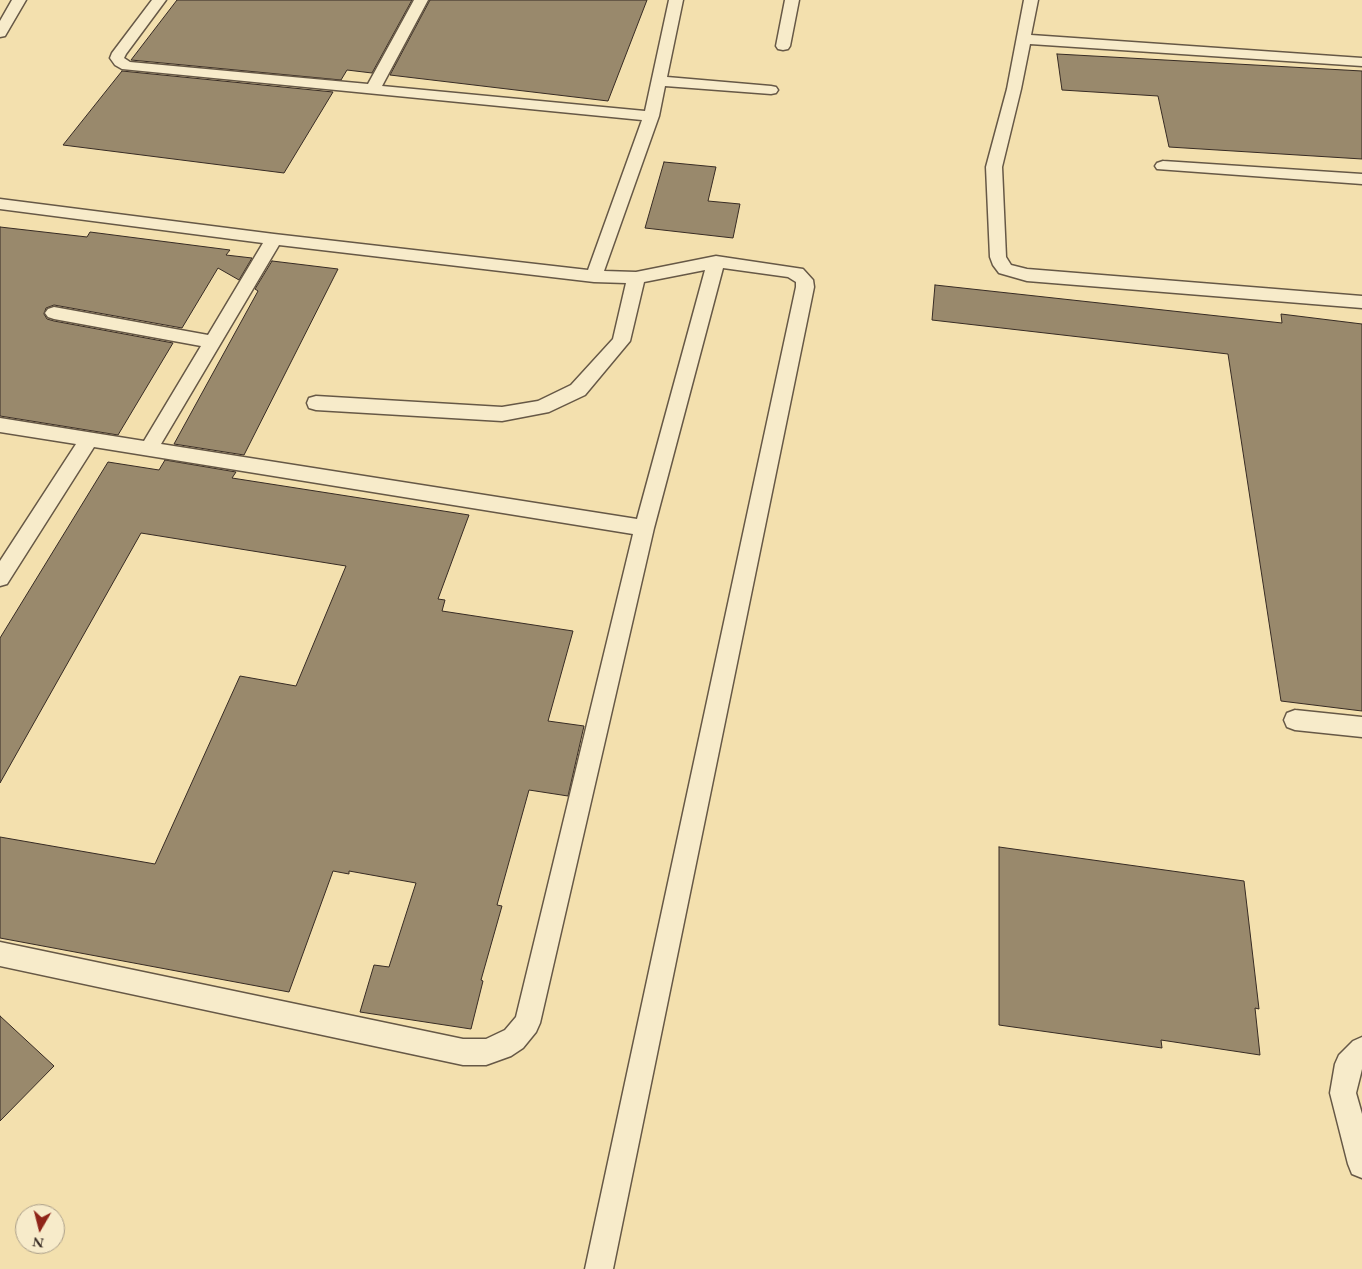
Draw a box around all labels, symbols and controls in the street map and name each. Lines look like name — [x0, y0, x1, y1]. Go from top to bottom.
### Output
north arrow — [15, 1204, 65, 1254]
text: N — [31, 1233, 45, 1253]

